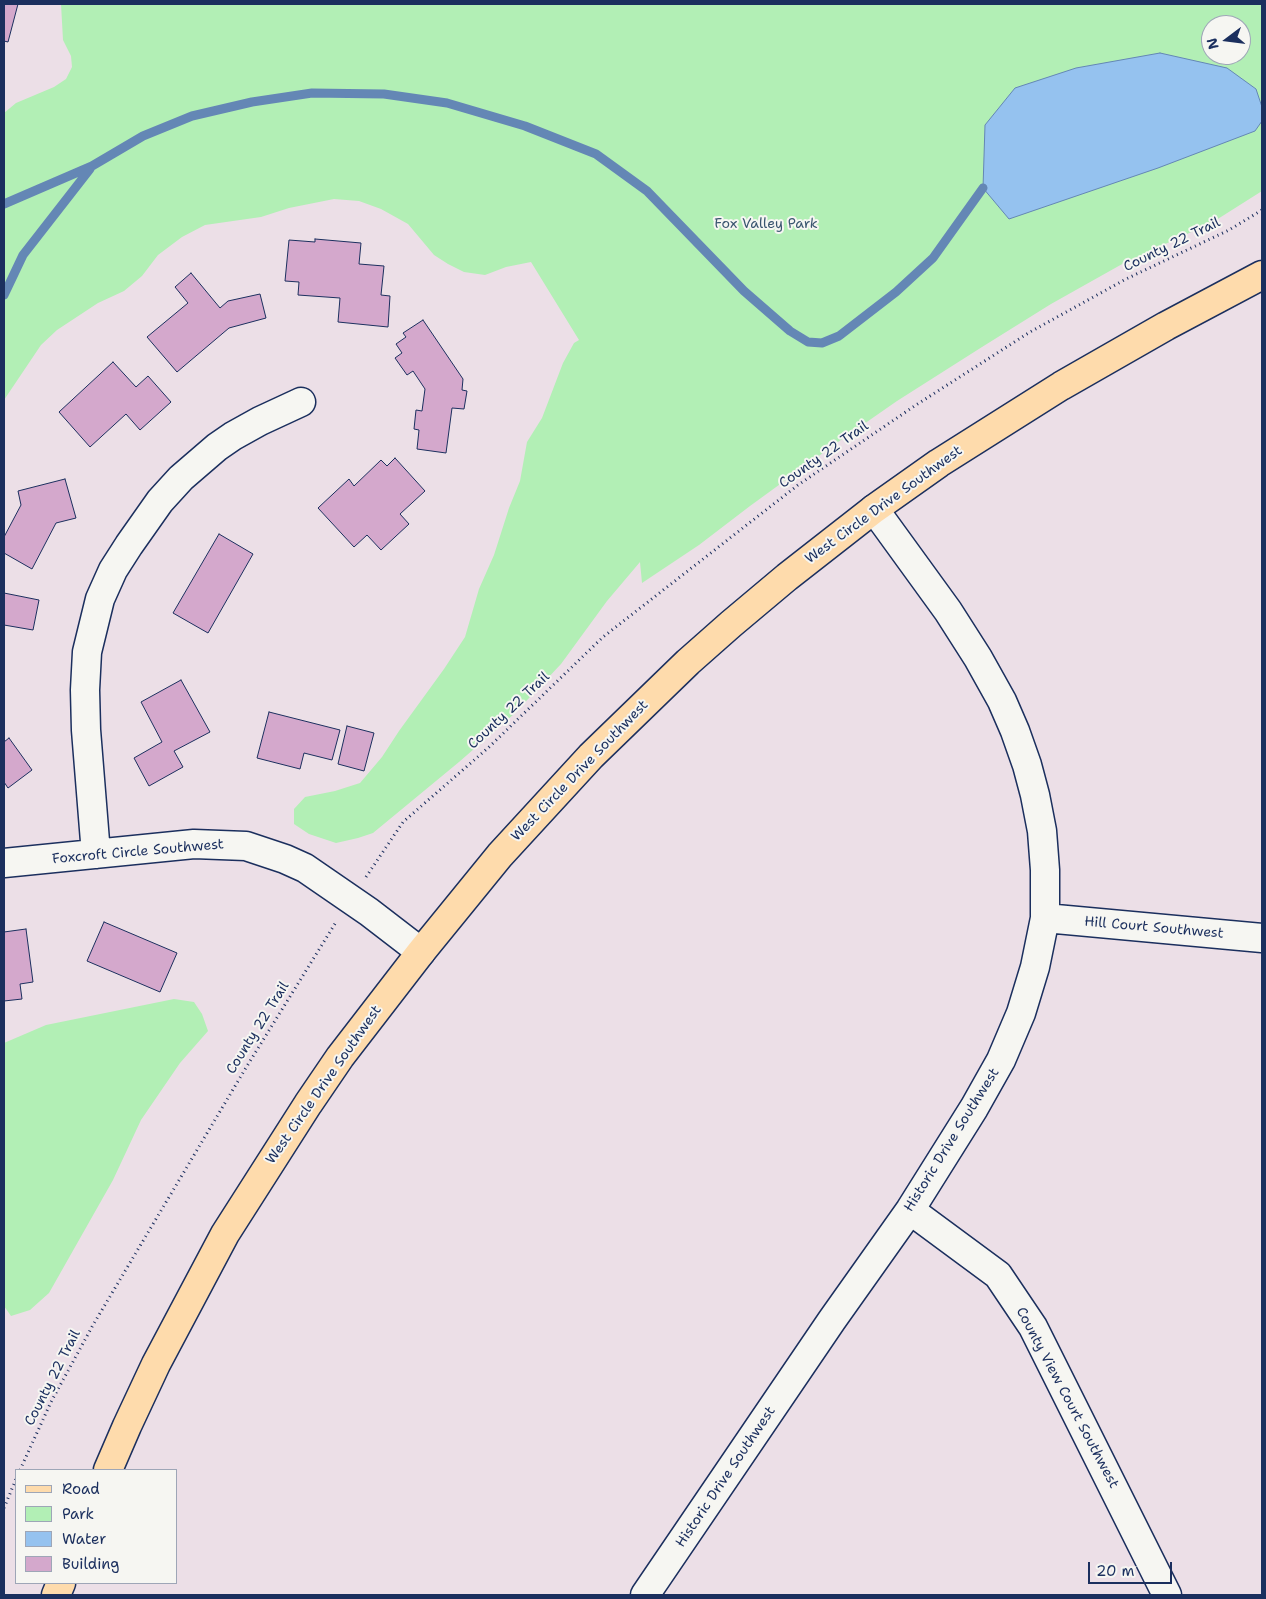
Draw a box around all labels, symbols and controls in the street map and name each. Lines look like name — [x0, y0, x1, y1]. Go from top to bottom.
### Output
north arrow — [1201, 15, 1251, 65]
text: N — [1202, 36, 1223, 51]
street label: County 22 Trail — [1121, 214, 1223, 276]
park label: Fox Valley Park — [714, 216, 818, 232]
street label: County 22 Trail — [776, 418, 872, 492]
street label: West Circle Drive Southwest — [802, 442, 966, 568]
street label: County 22 Trail — [465, 669, 553, 753]
street label: West Circle Drive Southwest — [508, 697, 652, 845]
street label: Foxcroft Circle Southwest — [51, 836, 225, 868]
street label: Hill Court Southwest — [1084, 914, 1224, 942]
street label: County 22 Trail — [223, 979, 293, 1077]
street label: West Circle Drive Southwest — [263, 1002, 385, 1168]
street label: Historic Drive Southwest — [901, 1065, 1003, 1215]
street label: County View Court Southwest — [1012, 1305, 1122, 1491]
street label: County 22 Trail — [22, 1327, 84, 1429]
street label: Historic Drive Southwest — [673, 1403, 779, 1551]
legend — [15, 1469, 178, 1584]
text: Road — [62, 1479, 100, 1499]
text: Park — [62, 1504, 94, 1524]
text: Water — [62, 1529, 106, 1549]
scale bar — [1091, 1552, 1175, 1584]
text: Building — [62, 1554, 119, 1574]
text: 20 m — [1096, 1561, 1135, 1581]

